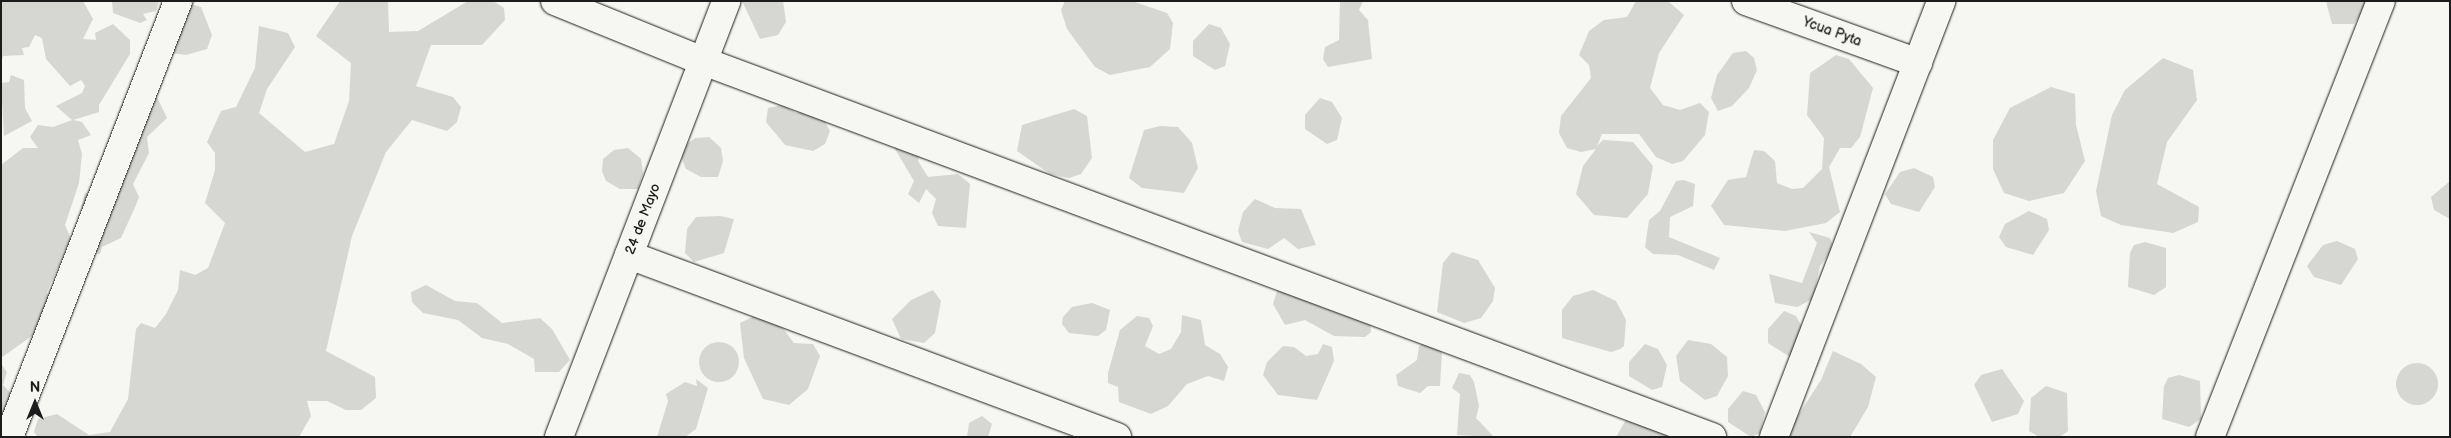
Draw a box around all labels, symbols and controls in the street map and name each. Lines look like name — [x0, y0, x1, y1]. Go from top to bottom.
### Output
street label: Ycua Pyta — [1800, 14, 1864, 50]
street label: 24 de Mayo — [622, 181, 664, 257]
north arrow — [10, 378, 60, 428]
text: N — [30, 379, 40, 396]

